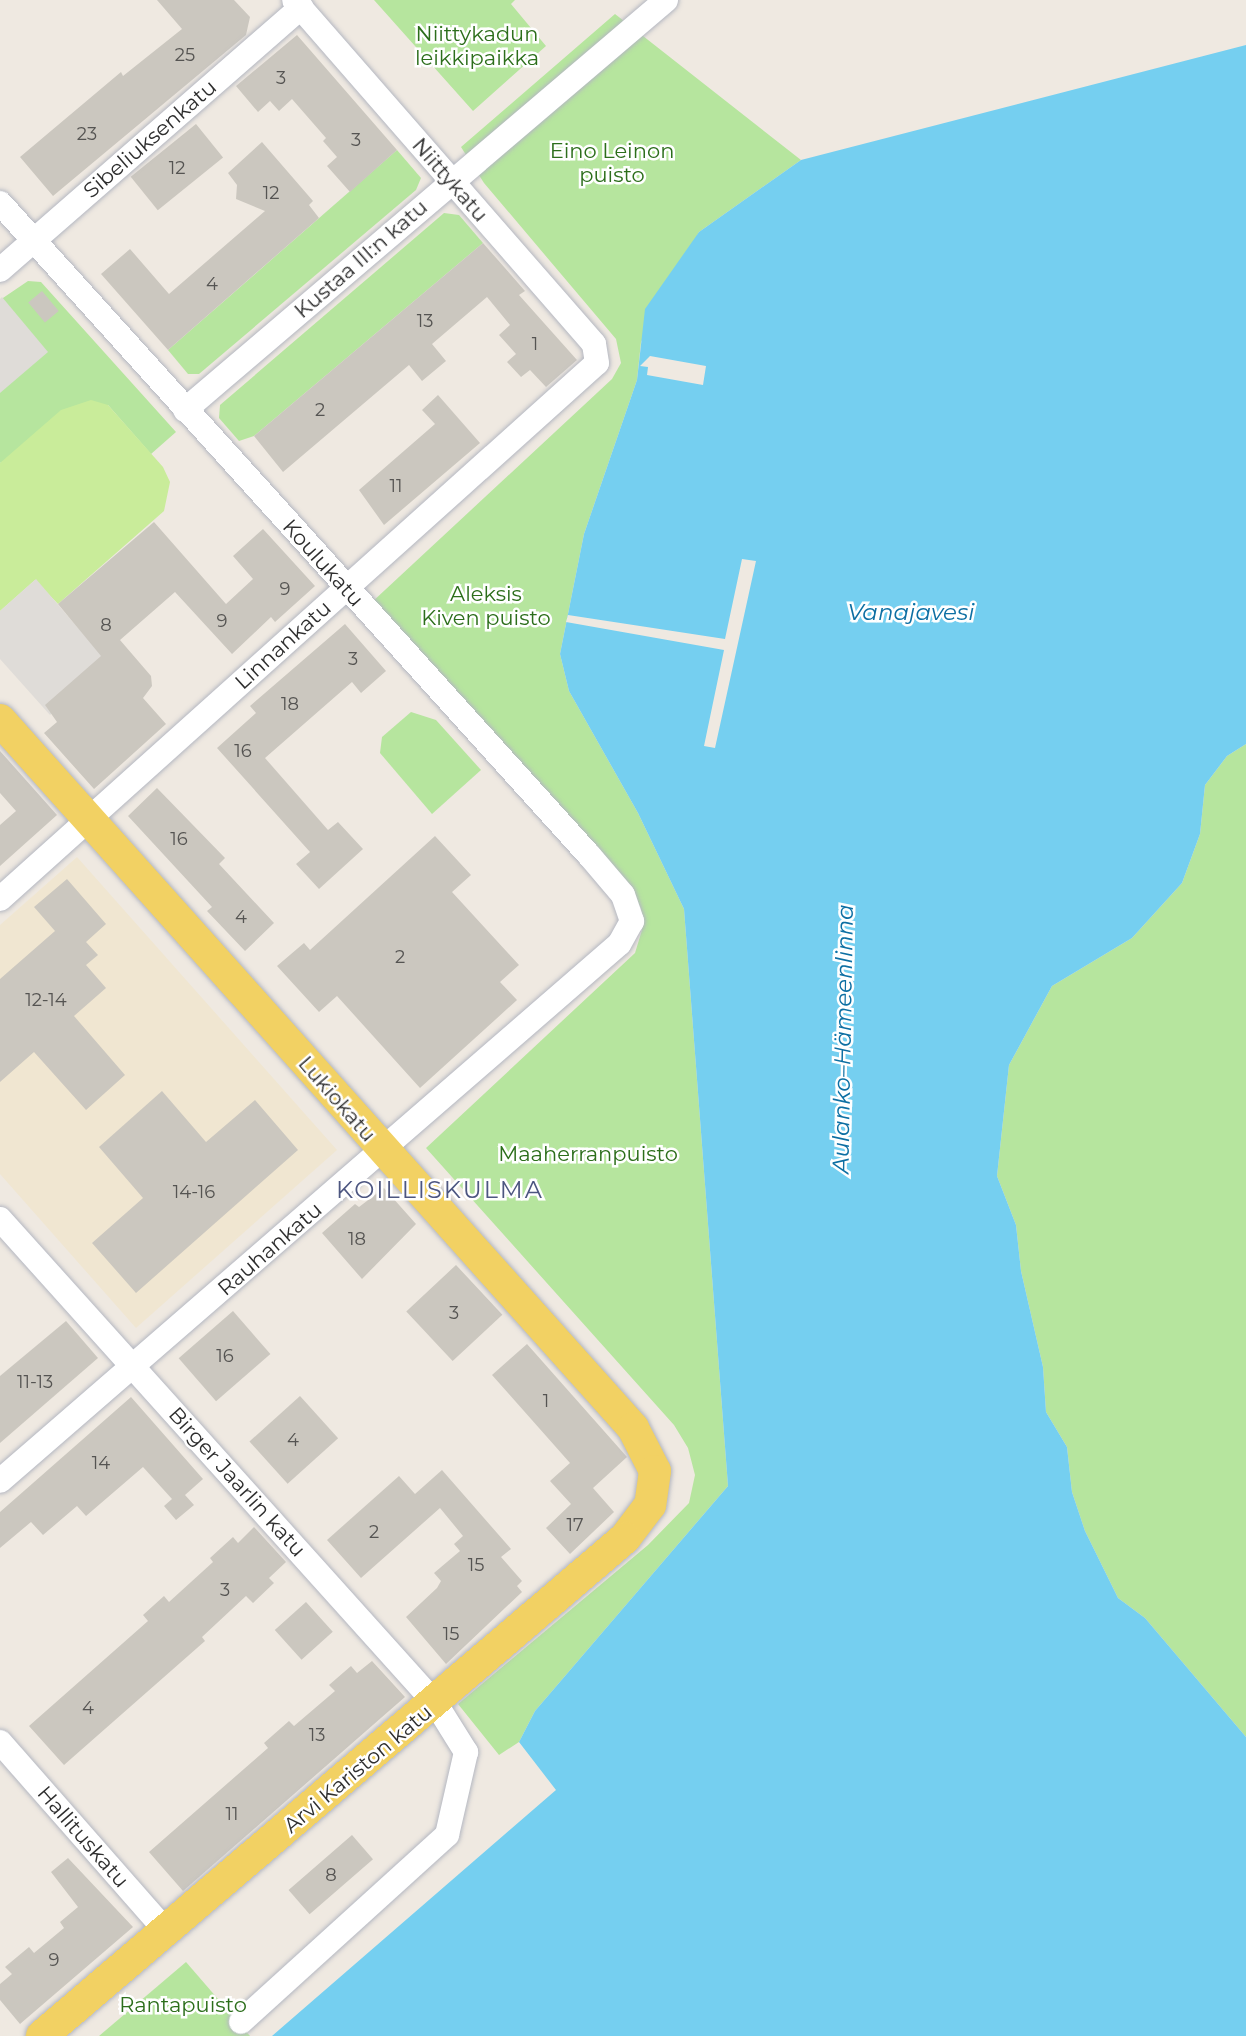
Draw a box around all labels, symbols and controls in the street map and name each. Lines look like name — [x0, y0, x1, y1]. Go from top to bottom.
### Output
park label: Niittykadun leikkipaikka — [415, 21, 539, 71]
house number: 25 — [175, 44, 195, 66]
house number: 3 — [276, 67, 286, 89]
street label: Sibeliuksenkatu — [78, 75, 222, 203]
house number: 23 — [77, 123, 97, 145]
house number: 3 — [351, 129, 361, 151]
street label: Niittykatu — [407, 133, 493, 227]
park label: Eino Leinon puisto — [550, 138, 674, 188]
house number: 12 — [169, 157, 185, 179]
house number: 12 — [263, 182, 279, 204]
street label: Kustaa III:n katu — [289, 194, 433, 324]
house number: 4 — [206, 273, 218, 295]
house number: 13 — [417, 310, 433, 332]
house number: 1 — [532, 333, 538, 355]
house number: 2 — [315, 399, 325, 421]
house number: 11 — [390, 475, 402, 497]
street label: Koulukatu — [277, 514, 369, 612]
house number: 9 — [280, 578, 290, 600]
park label: Aleksis Kiven puisto — [421, 581, 551, 631]
street label: Linnankatu — [230, 595, 336, 695]
water label: Vanajavesi — [848, 598, 974, 626]
house number: 9 — [217, 610, 227, 632]
house number: 8 — [100, 614, 112, 636]
house number: 3 — [348, 648, 358, 670]
house number: 18 — [281, 693, 299, 715]
house number: 16 — [234, 740, 252, 762]
house number: 16 — [170, 828, 188, 850]
water label: Aulanko–Hämeenlinna — [827, 904, 859, 1174]
house number: 4 — [235, 906, 247, 928]
house number: 2 — [395, 946, 405, 968]
house number: 12-14 — [25, 989, 67, 1011]
street label: Lukiokatu — [293, 1051, 381, 1147]
park label: Maaherranpuisto — [498, 1141, 678, 1167]
district label: KOILLISKULMA — [338, 1176, 542, 1204]
house number: 14-16 — [173, 1181, 215, 1203]
street label: Rauhankatu — [213, 1197, 327, 1301]
house number: 18 — [348, 1228, 366, 1250]
house number: 3 — [449, 1302, 459, 1324]
house number: 16 — [216, 1345, 234, 1367]
house number: 11-13 — [17, 1371, 53, 1393]
house number: 1 — [543, 1390, 549, 1412]
street label: Birger Jaarlin katu — [163, 1402, 311, 1562]
house number: 4 — [287, 1429, 299, 1451]
house number: 14 — [92, 1452, 110, 1474]
house number: 17 — [566, 1514, 584, 1536]
house number: 2 — [369, 1521, 379, 1543]
house number: 15 — [468, 1554, 484, 1576]
house number: 3 — [220, 1579, 230, 1601]
house number: 15 — [443, 1623, 459, 1645]
house number: 4 — [82, 1697, 94, 1719]
street label: Arvi Kariston katu — [279, 1700, 437, 1838]
house number: 13 — [309, 1724, 325, 1746]
street label: Hallituskatu — [32, 1781, 134, 1893]
house number: 11 — [226, 1803, 238, 1825]
house number: 8 — [325, 1864, 337, 1886]
house number: 9 — [49, 1949, 59, 1971]
park label: Rantapuisto — [119, 1992, 247, 2018]

